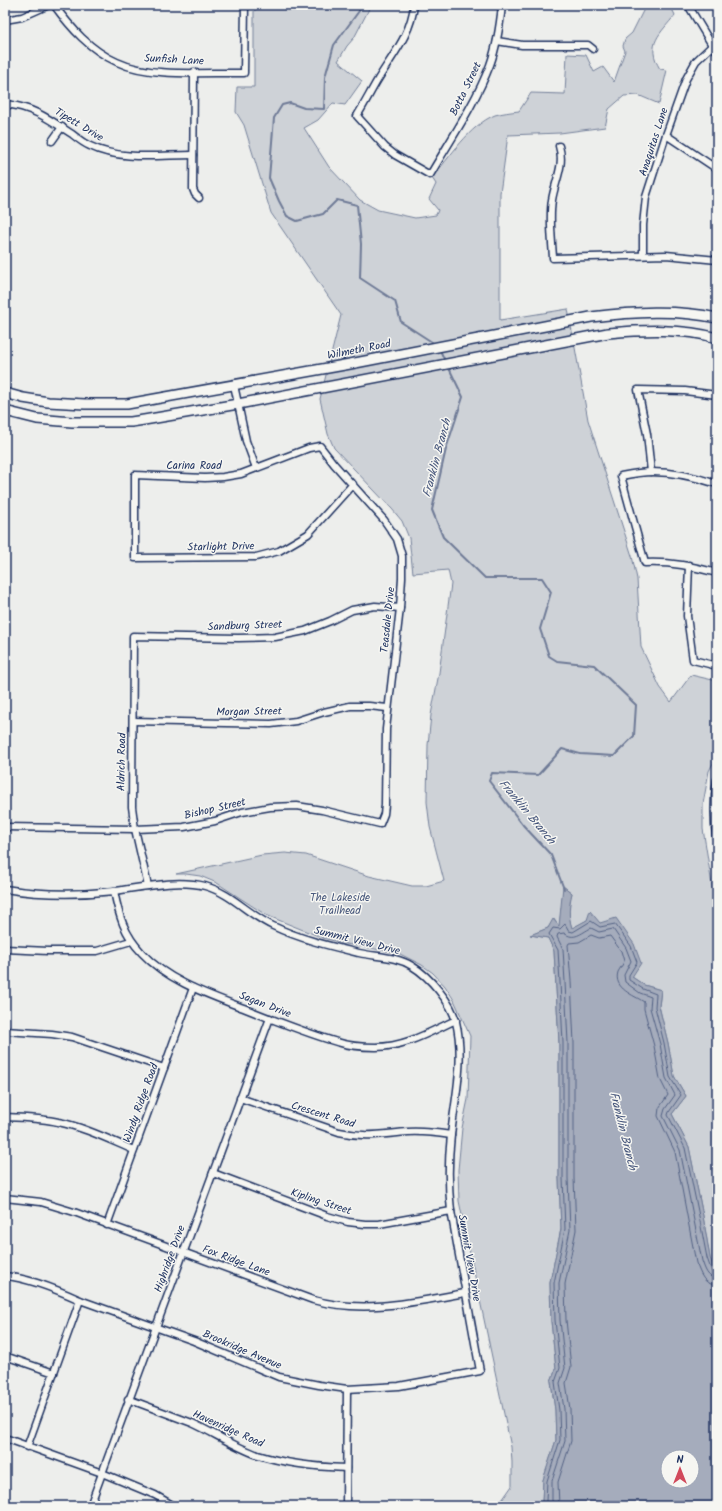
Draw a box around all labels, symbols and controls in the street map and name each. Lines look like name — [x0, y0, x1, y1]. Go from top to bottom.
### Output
street label: Sunfish Lane — [144, 49, 204, 71]
street label: Botta Street — [445, 58, 487, 119]
street label: Tipett Drive — [51, 103, 107, 147]
street label: Anaquitas Lane — [634, 105, 674, 179]
street label: Wilmeth Road — [326, 335, 393, 365]
water label: Franklin Branch — [417, 415, 457, 499]
street label: Carina Road — [166, 457, 222, 475]
street label: Starlight Drive — [187, 537, 255, 557]
street label: Teasdale Drive — [376, 586, 400, 654]
street label: Sandburg Street — [207, 616, 283, 636]
street label: Morgan Street — [216, 702, 283, 722]
street label: Aldrich Road — [112, 732, 132, 791]
water label: Franklin Branch — [494, 775, 561, 850]
street label: Bishop Street — [182, 793, 248, 825]
park label: The Lakeside Trailhead — [310, 889, 370, 920]
street label: Summit View Drive — [312, 922, 402, 960]
street label: Sagan Drive — [236, 987, 294, 1023]
street label: Windy Ridge Road — [118, 1060, 164, 1145]
water label: Franklin Branch — [604, 1090, 642, 1174]
street label: Crescent Road — [289, 1097, 358, 1133]
street label: Kipling Street — [288, 1184, 354, 1221]
street label: Summit View Drive — [452, 1213, 486, 1303]
street label: Highridge Drive — [150, 1223, 191, 1295]
street label: Fox Ridge Lane — [200, 1240, 272, 1282]
street label: Brookridge Avenue — [200, 1325, 284, 1375]
street label: Havenridge Road — [189, 1405, 267, 1453]
north arrow — [660, 1449, 700, 1489]
text: N — [677, 1451, 684, 1469]

